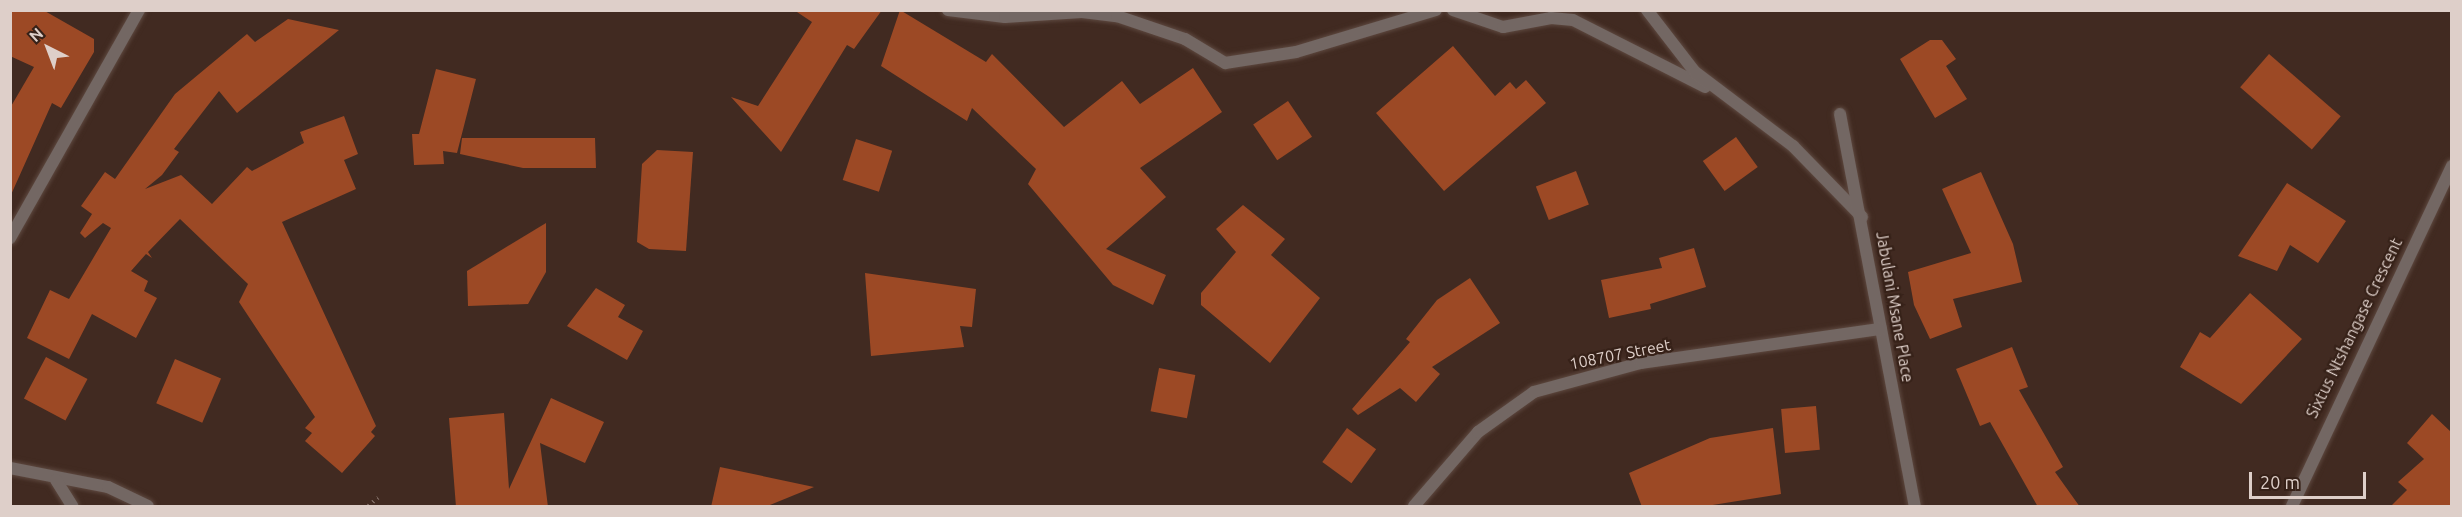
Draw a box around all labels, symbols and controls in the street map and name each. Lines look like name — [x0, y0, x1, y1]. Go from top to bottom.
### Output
north arrow — [18, 18, 78, 78]
text: N — [25, 24, 46, 45]
street label: Jabulani Msane Place — [1872, 230, 1918, 384]
street label: Sixtus Ntshangase Crescent — [2302, 235, 2406, 421]
street label: 108707 Street — [1568, 335, 1672, 373]
scale bar — [2252, 460, 2369, 498]
text: 20 m — [2260, 472, 2300, 492]

